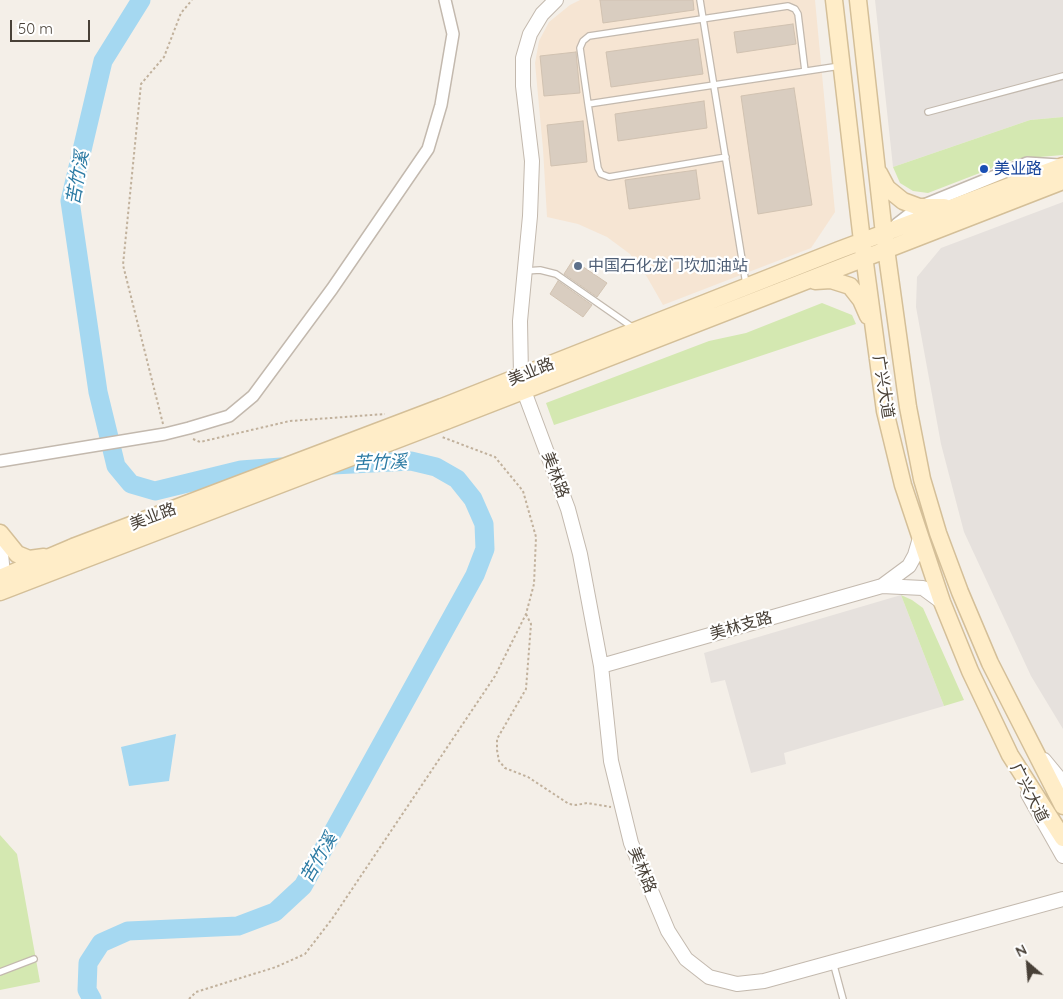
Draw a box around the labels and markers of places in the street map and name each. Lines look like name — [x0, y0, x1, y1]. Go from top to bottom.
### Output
place label: 美业路 — [994, 159, 1042, 179]
marker: 美业路 — [978, 163, 990, 175]
place label: 中国石化龙门坎加油站 — [588, 256, 748, 276]
marker: 中国石化龙门坎加油站 — [572, 260, 584, 272]

